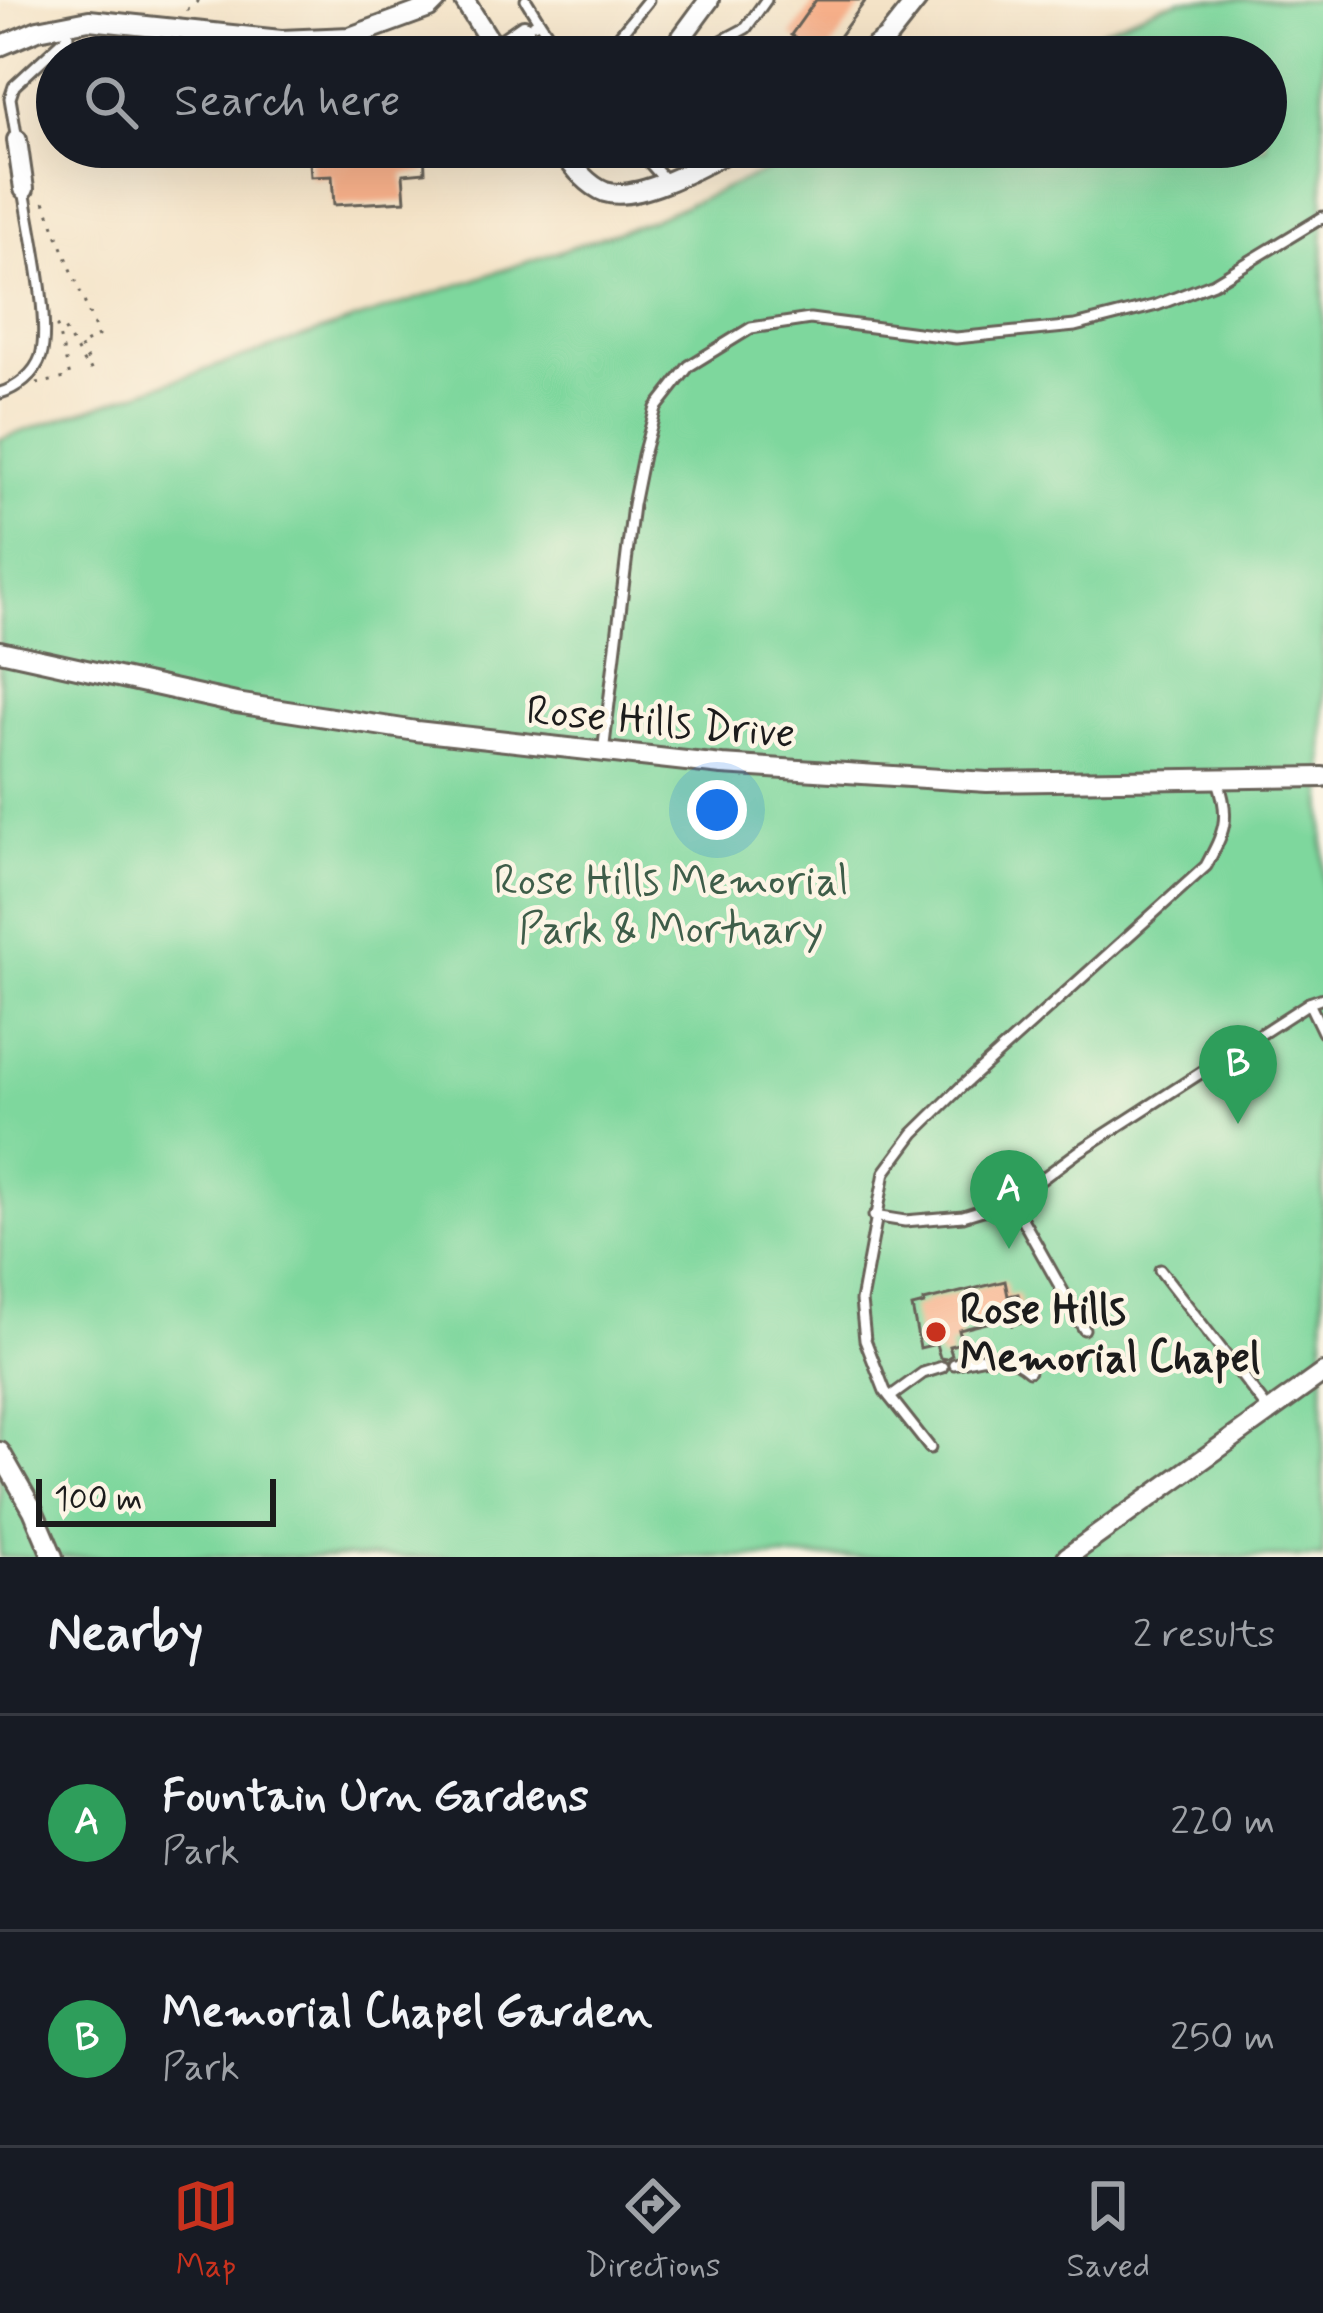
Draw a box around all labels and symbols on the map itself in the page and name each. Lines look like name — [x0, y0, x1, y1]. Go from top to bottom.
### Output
street label: Rose Hills Drive — [524, 684, 797, 763]
your location — [687, 780, 747, 840]
park label: Rose Hills Memorial Park & Mortuary — [494, 855, 848, 958]
pin: B — [1199, 1025, 1277, 1124]
pin: A — [970, 1150, 1048, 1249]
place label: Rose Hills Memorial Chapel — [960, 1284, 1260, 1387]
marker: Rose Hills Memorial Chapel — [923, 1319, 949, 1345]
scale bar — [36, 1473, 276, 1526]

